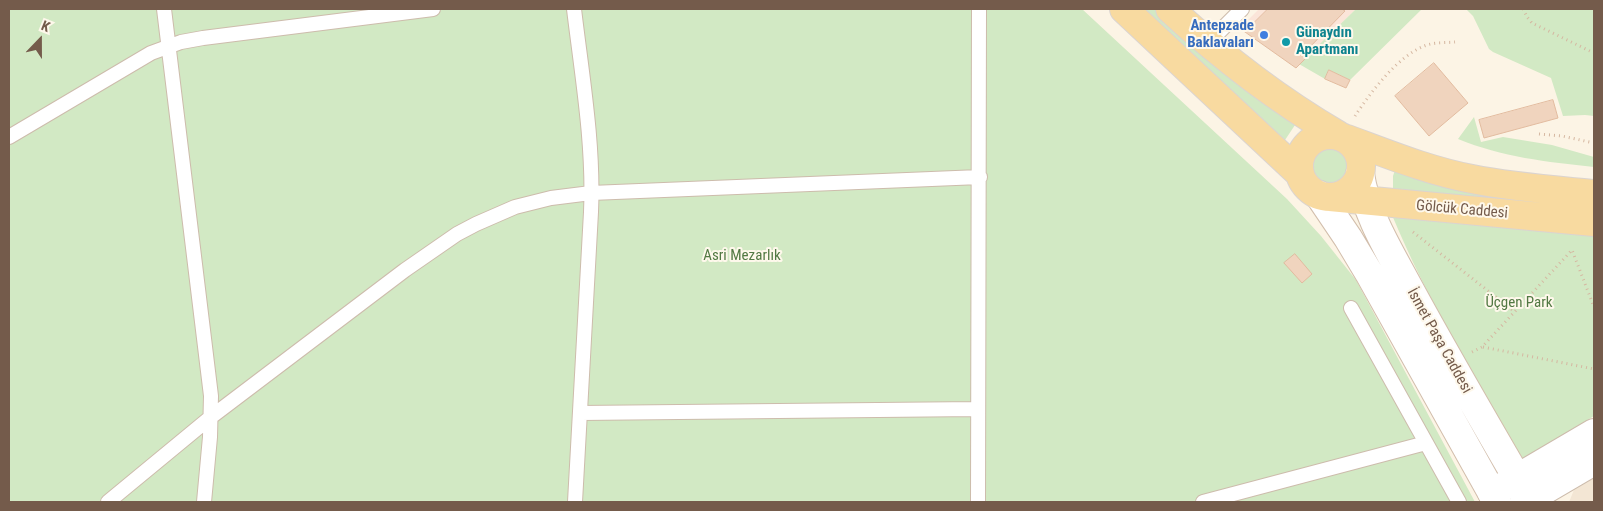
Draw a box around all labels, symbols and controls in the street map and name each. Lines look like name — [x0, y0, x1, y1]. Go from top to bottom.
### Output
north arrow — [15, 15, 65, 65]
text: K — [39, 17, 52, 35]
place label: Antepzade Baklavaları — [1187, 17, 1254, 52]
place label: Günaydın Apartmanı — [1296, 24, 1359, 59]
marker: Antepzade Baklavaları — [1258, 29, 1270, 41]
marker: Günaydın Apartmanı — [1280, 36, 1292, 48]
street label: Gölcük Caddesi — [1415, 197, 1509, 223]
park label: Asri Mezarlık — [703, 247, 781, 265]
street label: İsmet Paşa Caddesi — [1403, 285, 1475, 397]
park label: Üçgen Park — [1485, 294, 1553, 312]

